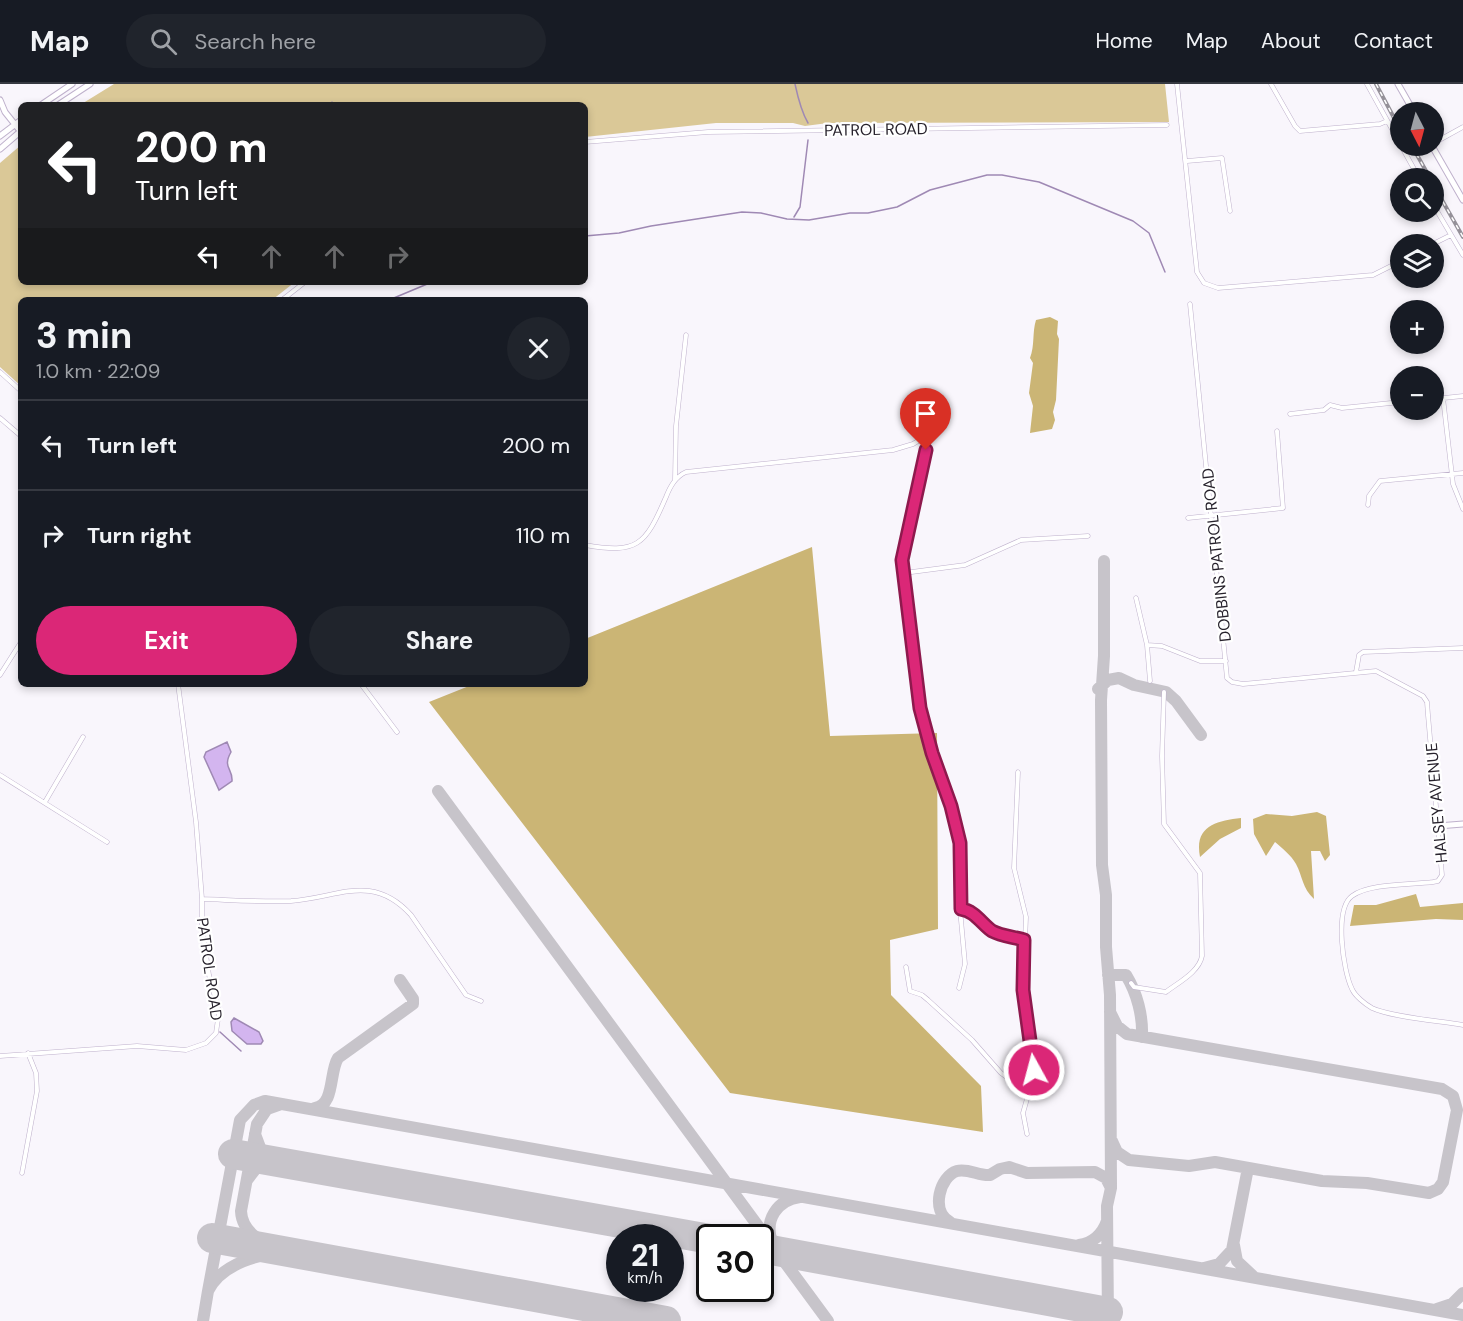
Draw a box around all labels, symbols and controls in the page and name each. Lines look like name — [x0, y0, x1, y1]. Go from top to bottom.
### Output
search box — [126, 14, 546, 68]
text: Map — [30, 23, 90, 60]
icon: search — [147, 25, 180, 58]
text: Search here — [195, 27, 316, 56]
text: Home — [1095, 27, 1153, 55]
text: Map — [1186, 27, 1228, 55]
text: About — [1261, 27, 1321, 55]
text: Contact — [1354, 27, 1433, 55]
north arrow — [1390, 102, 1444, 156]
map controls — [1390, 102, 1444, 420]
street label: PATROL ROAD — [824, 118, 928, 141]
text: 200 m — [135, 120, 268, 175]
icon: left — [36, 126, 114, 204]
button: search — [1390, 168, 1444, 222]
text: Turn left — [135, 173, 238, 208]
button: layers — [1390, 234, 1444, 288]
icon: left — [192, 240, 225, 273]
icon: ahead — [255, 240, 288, 273]
icon: ahead — [318, 240, 351, 273]
icon: right — [381, 240, 414, 273]
button: + — [1390, 300, 1444, 354]
text: 3 min — [36, 312, 132, 359]
button: close — [507, 317, 570, 380]
text: 1.0 km · 22:09 — [36, 358, 160, 384]
button: − — [1390, 366, 1444, 420]
pin — [900, 388, 951, 450]
icon: arrive — [909, 397, 942, 430]
icon: left — [36, 429, 69, 462]
text: Turn left — [87, 431, 177, 460]
text: 200 m — [502, 431, 570, 460]
street label: DOBBINS PATROL ROAD — [1197, 467, 1236, 643]
icon: right — [36, 519, 69, 552]
text: Turn right — [87, 521, 192, 550]
text: 110 m — [516, 521, 570, 550]
button: Exit — [36, 606, 297, 675]
button: Share — [309, 606, 570, 675]
street label: HALSEY AVENUE — [1421, 742, 1452, 864]
street label: PATROL ROAD — [192, 916, 227, 1022]
position arrow — [1002, 1038, 1066, 1102]
speed limit sign: 30 — [696, 1224, 774, 1302]
text: 21 — [631, 1236, 659, 1275]
text: km/h — [627, 1268, 663, 1288]

